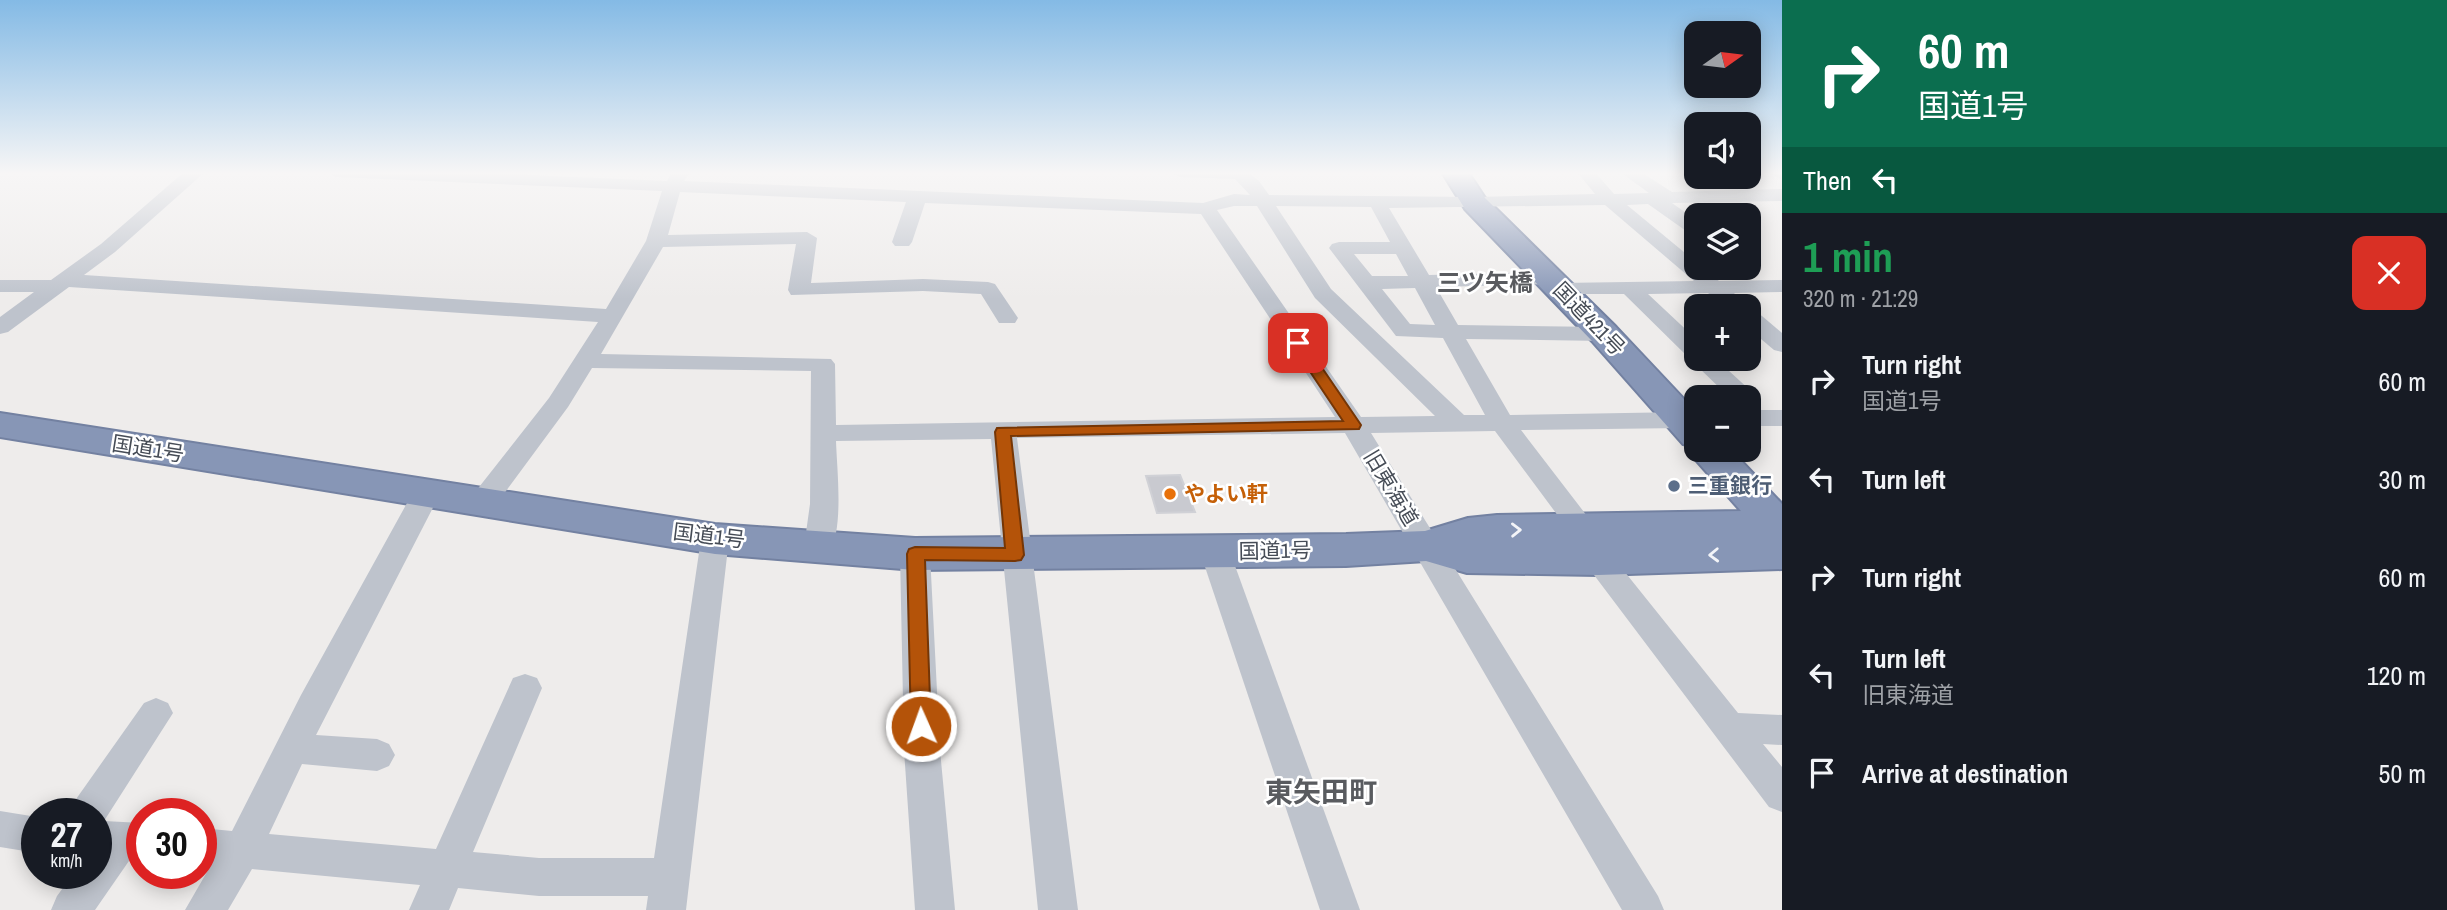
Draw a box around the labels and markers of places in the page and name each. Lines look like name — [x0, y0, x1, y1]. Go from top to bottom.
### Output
pin — [1268, 313, 1328, 373]
place label: 三重銀行 — [1688, 471, 1772, 500]
marker: 三重銀行 — [1666, 478, 1682, 494]
place label: やよい軒 — [1184, 479, 1268, 508]
marker: やよい軒 — [1162, 486, 1178, 502]

